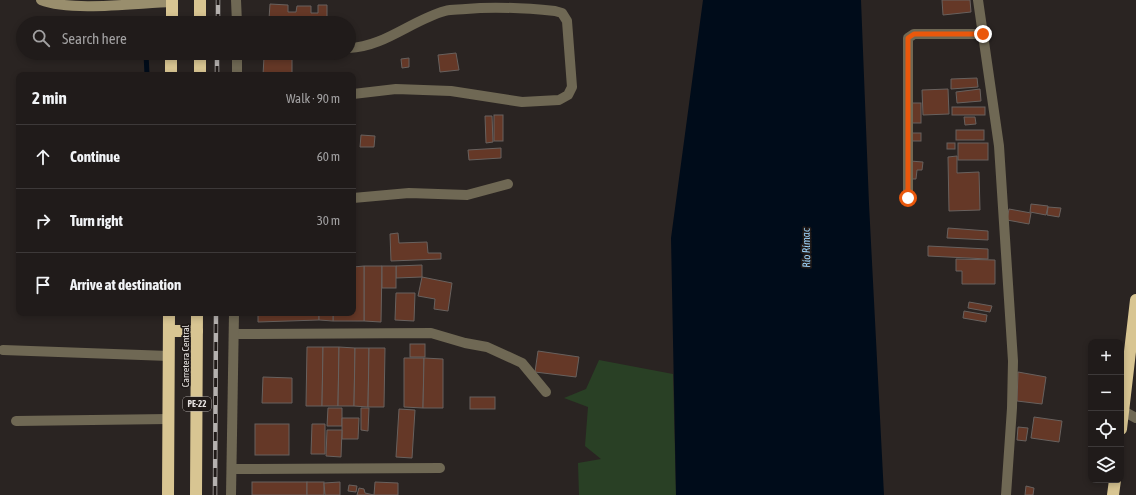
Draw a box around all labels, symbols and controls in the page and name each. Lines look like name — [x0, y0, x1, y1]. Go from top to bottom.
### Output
search box — [16, 16, 356, 60]
route end — [974, 25, 992, 43]
icon: search — [30, 27, 52, 49]
text: Search here — [62, 30, 127, 47]
text: 2 min — [32, 88, 67, 108]
text: Walk · 90 m — [286, 91, 340, 106]
icon: ahead — [32, 146, 54, 168]
text: Continue — [70, 148, 120, 165]
text: 60 m — [317, 149, 340, 164]
route start — [899, 189, 917, 207]
icon: right — [32, 210, 54, 232]
text: Turn right — [70, 212, 123, 229]
text: 30 m — [317, 213, 340, 228]
water label: Río Rímac — [800, 227, 812, 268]
icon: arrive — [32, 274, 54, 296]
text: Arrive at destination — [70, 276, 181, 293]
street label: Carretera Central — [180, 324, 191, 387]
map controls — [1088, 339, 1124, 483]
button: + — [1088, 339, 1124, 375]
button: − — [1088, 375, 1124, 411]
road number: PE-22 — [183, 397, 211, 411]
button: locate — [1088, 411, 1124, 447]
button: layers — [1088, 447, 1124, 483]

